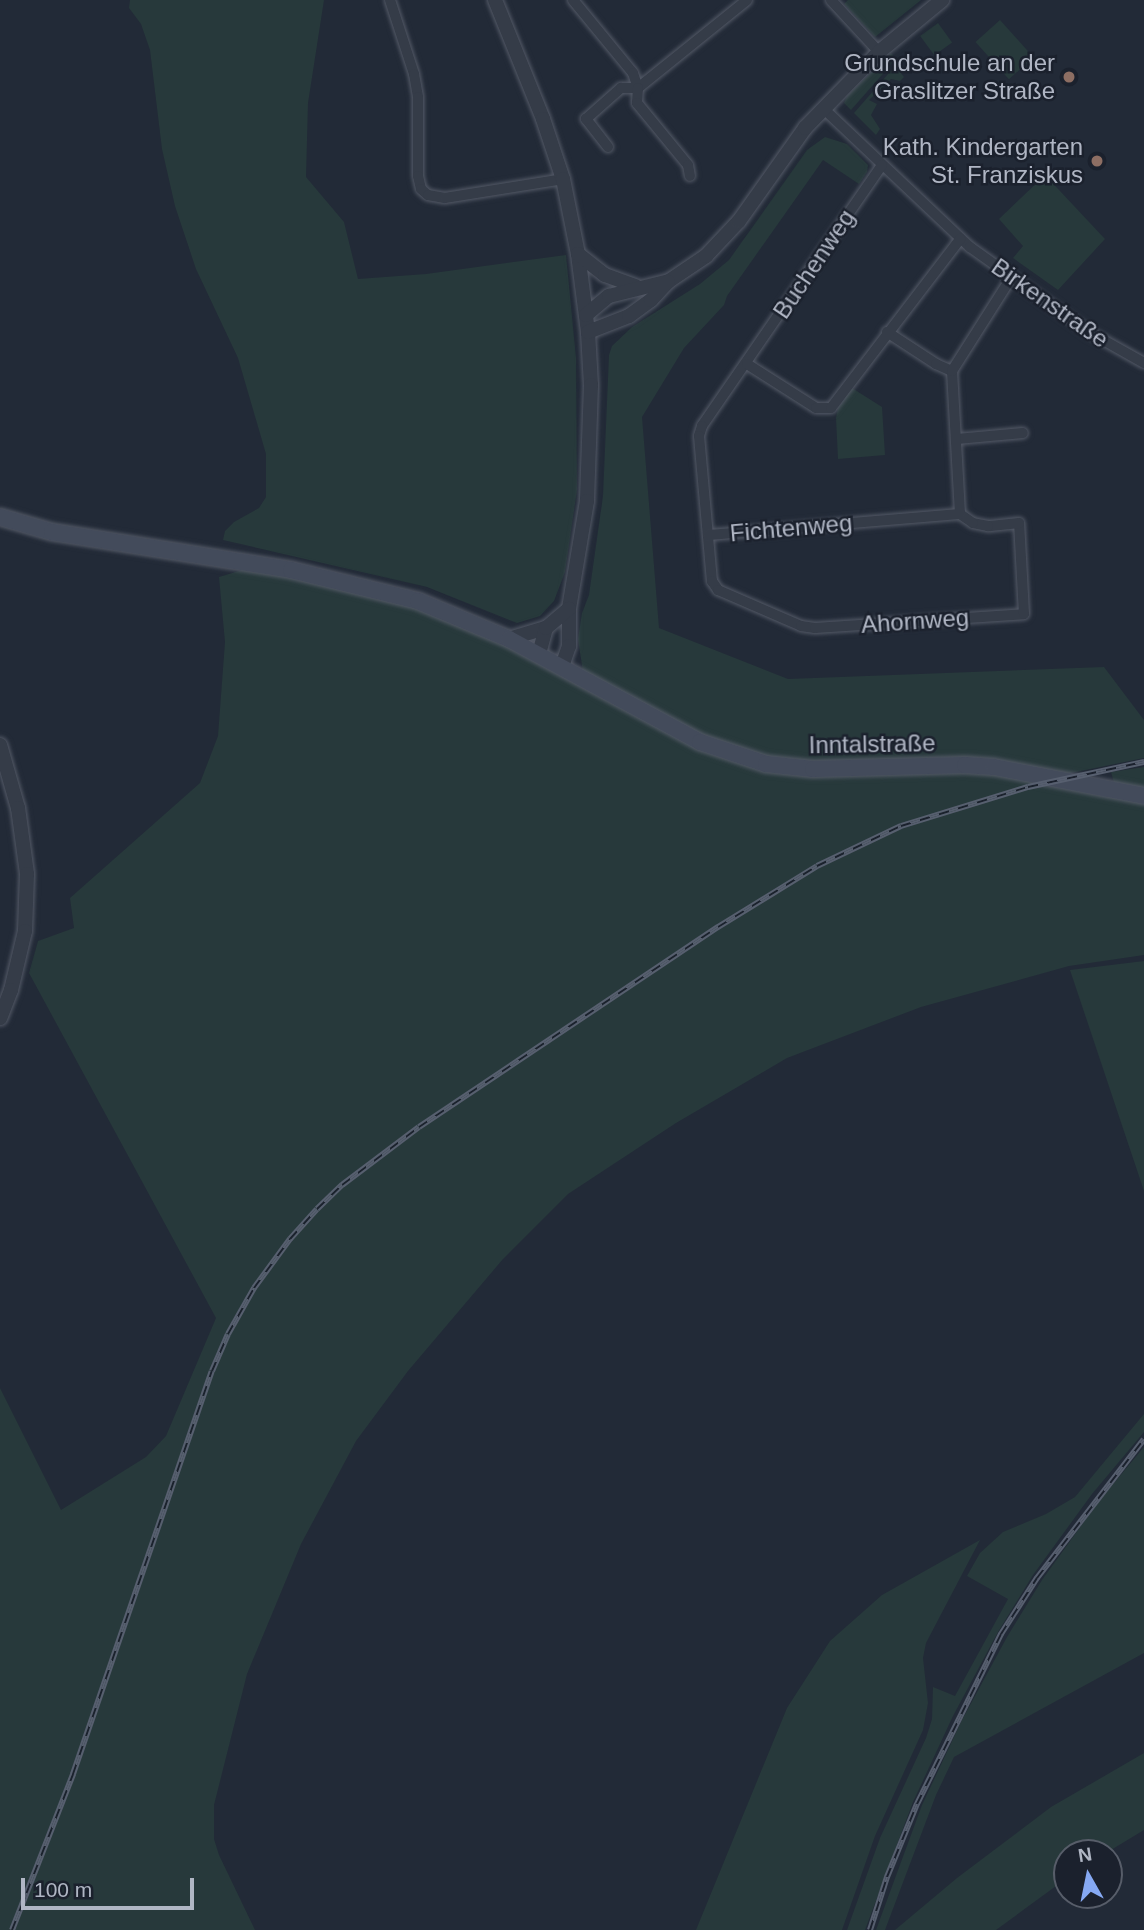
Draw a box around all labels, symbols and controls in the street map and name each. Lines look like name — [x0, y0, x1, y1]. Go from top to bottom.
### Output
place label: Grundschule an der Graslitzer Straße — [844, 49, 1055, 105]
marker: Grundschule an der Graslitzer Straße — [1061, 69, 1077, 85]
place label: Kath. Kindergarten St. Franziskus — [883, 133, 1083, 189]
marker: Kath. Kindergarten St. Franziskus — [1089, 153, 1105, 169]
street label: Buchenweg — [767, 204, 861, 324]
street label: Birkenstraße — [986, 252, 1114, 354]
street label: Fichtenweg — [729, 508, 853, 548]
street label: Ahornweg — [860, 603, 970, 639]
street label: Inntalstraße — [808, 728, 936, 760]
north arrow — [1053, 1839, 1123, 1909]
text: N — [1077, 1843, 1093, 1866]
scale bar — [24, 1864, 198, 1908]
text: 100 m — [34, 1878, 92, 1901]

